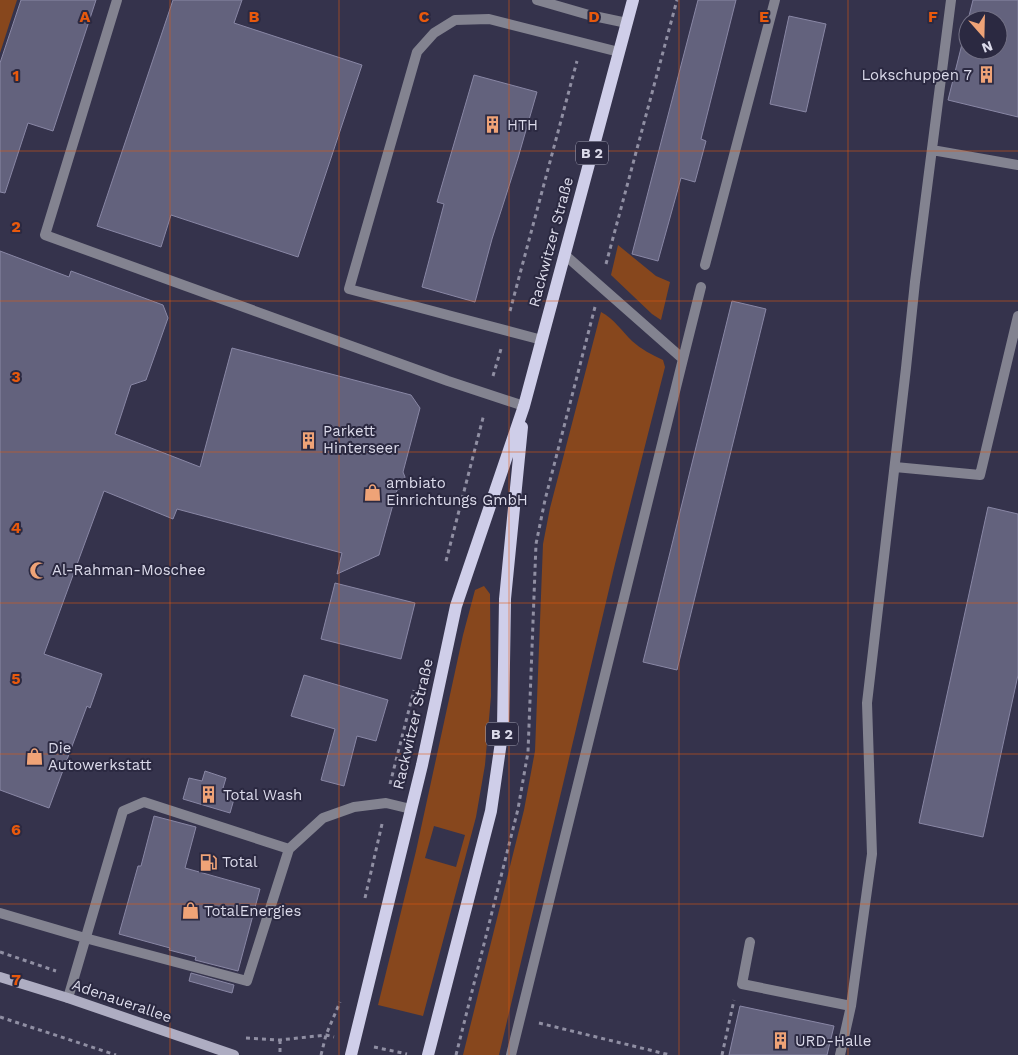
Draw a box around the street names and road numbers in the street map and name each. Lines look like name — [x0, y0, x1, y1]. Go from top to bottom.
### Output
road number: B 2 — [576, 142, 608, 164]
street label: Rackwitzer Straße — [525, 175, 577, 309]
street label: Rackwitzer Straße — [389, 657, 437, 791]
road number: B 2 — [486, 722, 518, 746]
street label: Adenauerallee — [70, 975, 174, 1027]

